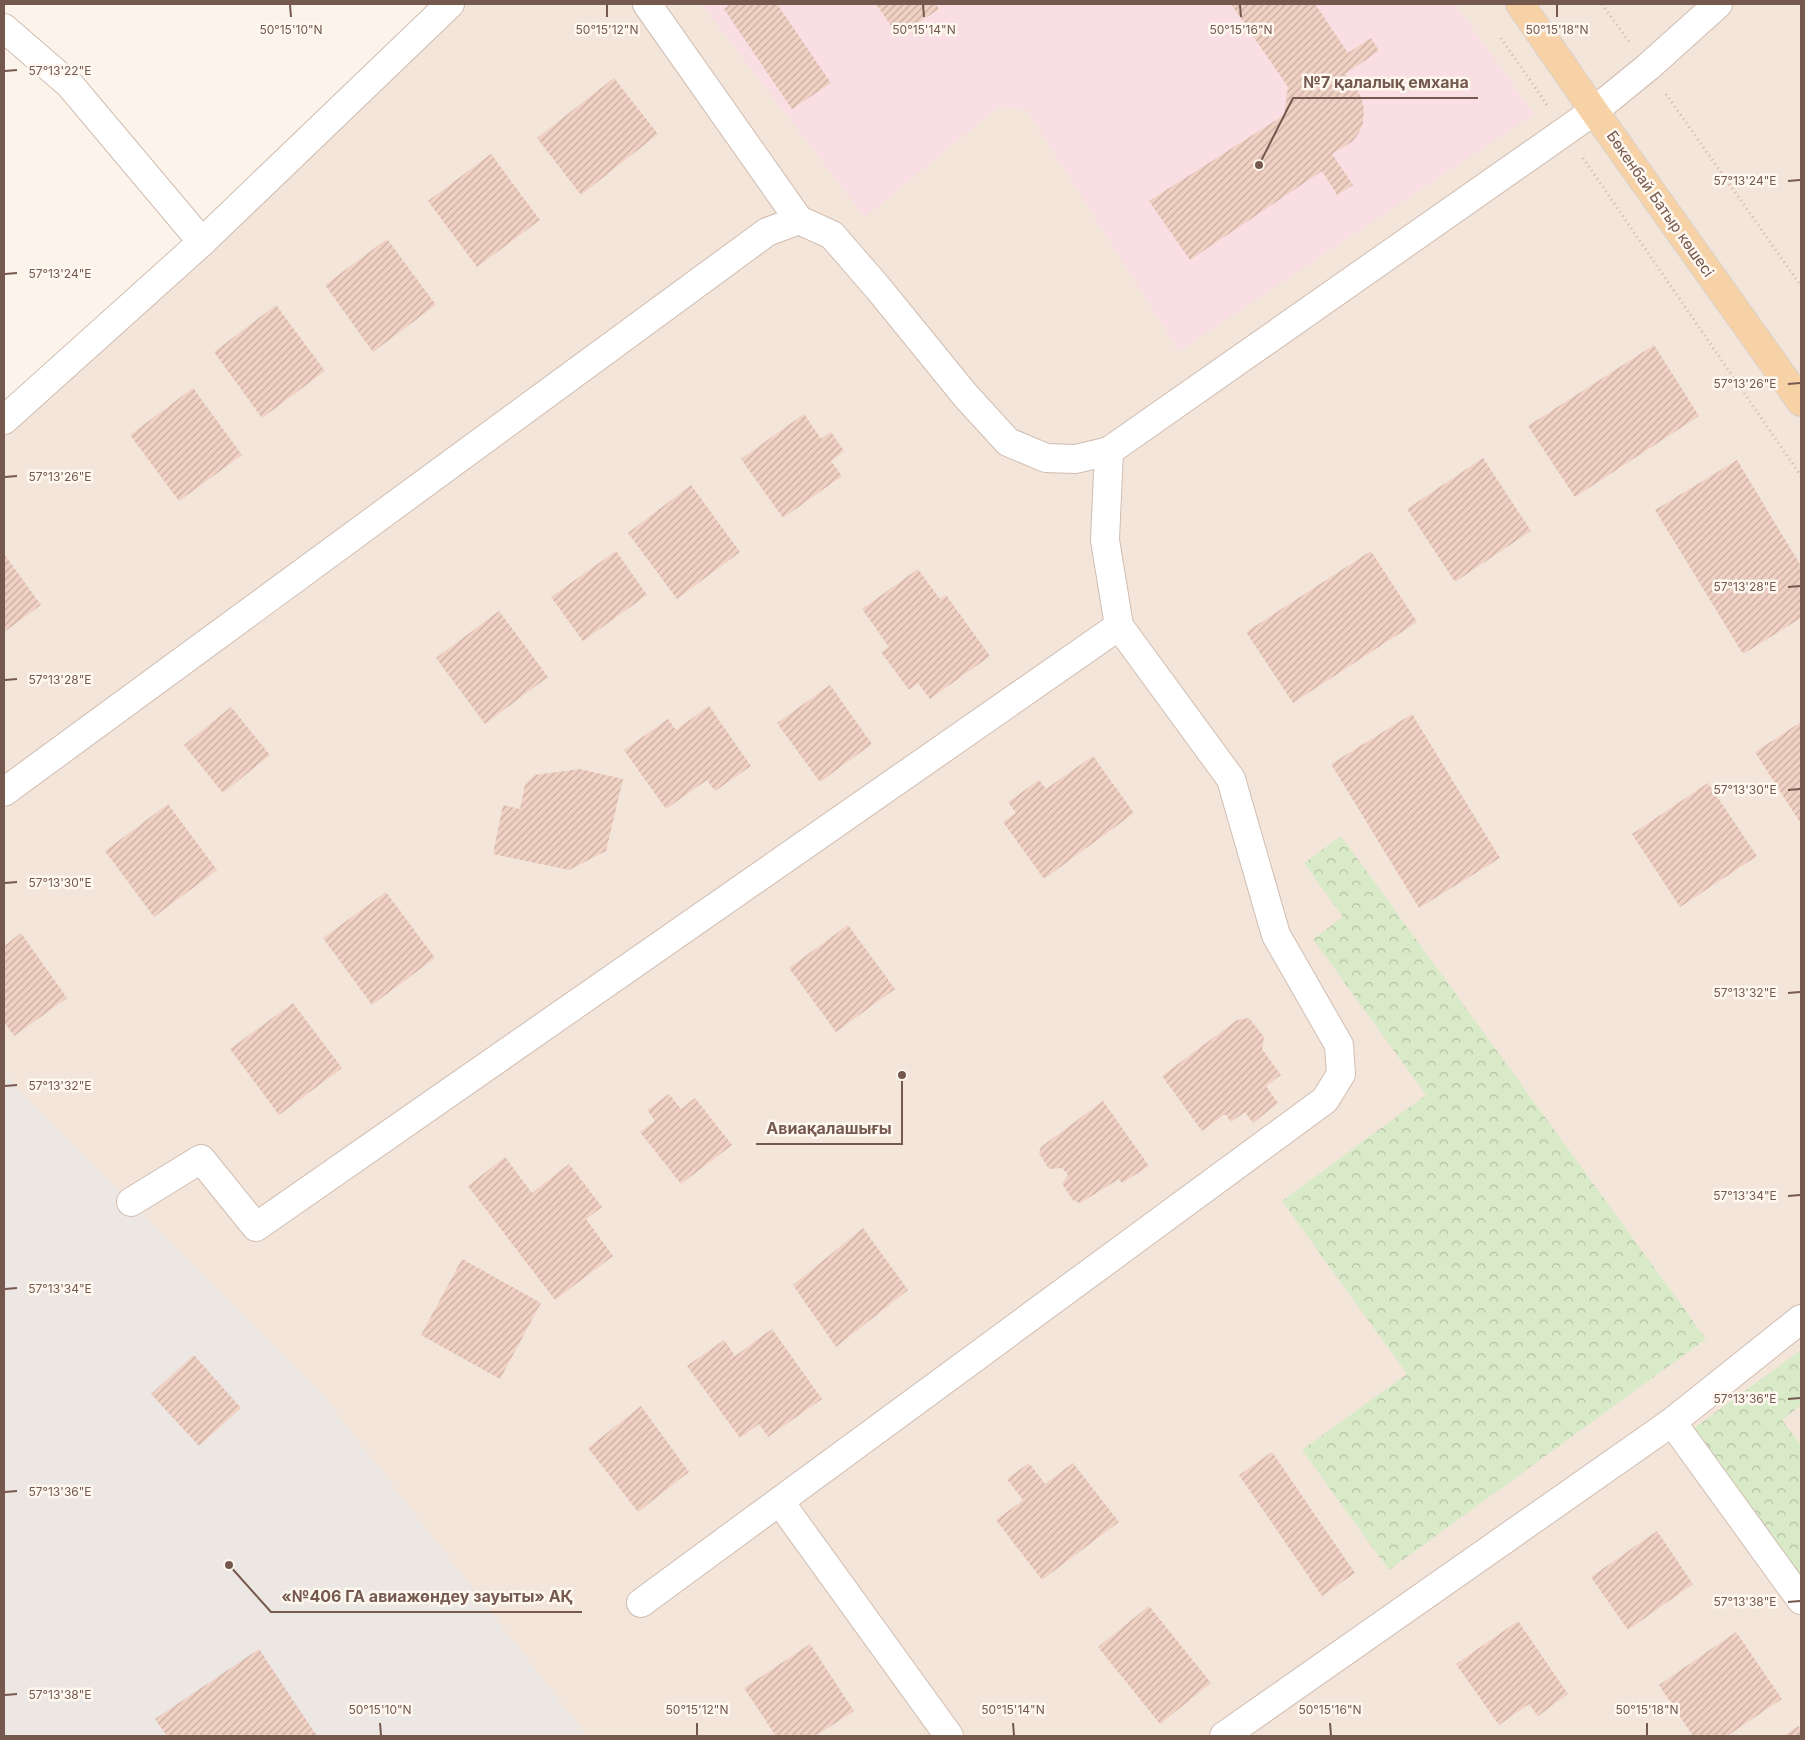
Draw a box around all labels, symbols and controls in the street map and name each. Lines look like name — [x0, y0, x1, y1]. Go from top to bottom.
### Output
text: 50°15'10"N — [259, 22, 323, 37]
text: 50°15'12"N — [576, 22, 638, 37]
text: 50°15'14"N — [892, 22, 956, 37]
text: 50°15'16"N — [1209, 22, 1273, 37]
text: 50°15'18"N — [1525, 22, 1589, 37]
text: 57°13'22"E — [29, 63, 91, 78]
callout: №7 қалалық емхана — [1293, 67, 1478, 98]
text: №7 қалалық емхана — [1303, 72, 1469, 92]
street label: Бөкенбай Батыр көшесі — [1603, 127, 1718, 281]
text: 57°13'24"E — [1713, 173, 1777, 188]
text: 57°13'24"E — [28, 266, 92, 281]
text: 57°13'26"E — [1713, 376, 1777, 391]
text: 57°13'26"E — [28, 469, 92, 484]
text: 57°13'28"E — [1714, 579, 1777, 594]
text: 57°13'28"E — [29, 672, 92, 687]
text: 57°13'30"E — [1713, 782, 1777, 797]
text: 57°13'30"E — [28, 875, 92, 890]
text: 57°13'32"E — [1714, 985, 1776, 1000]
text: 57°13'32"E — [29, 1078, 91, 1093]
callout: Авиақалашығы — [756, 1113, 902, 1144]
text: Авиақалашығы — [766, 1118, 892, 1138]
text: 57°13'34"E — [1713, 1188, 1777, 1203]
text: 57°13'34"E — [28, 1281, 92, 1296]
text: 57°13'36"E — [1713, 1391, 1777, 1406]
text: 57°13'36"E — [28, 1484, 92, 1499]
callout: «№406 ГА авиажөндеу зауыты» АҚ — [271, 1581, 582, 1612]
text: «№406 ГА авиажөндеу зауыты» АҚ — [281, 1586, 573, 1606]
text: 57°13'38"E — [1713, 1594, 1777, 1609]
text: 57°13'38"E — [28, 1687, 92, 1702]
text: 50°15'10"N — [348, 1702, 412, 1717]
text: 50°15'12"N — [666, 1702, 728, 1717]
text: 50°15'14"N — [981, 1702, 1045, 1717]
text: 50°15'16"N — [1298, 1702, 1362, 1717]
text: 50°15'18"N — [1615, 1702, 1679, 1717]

